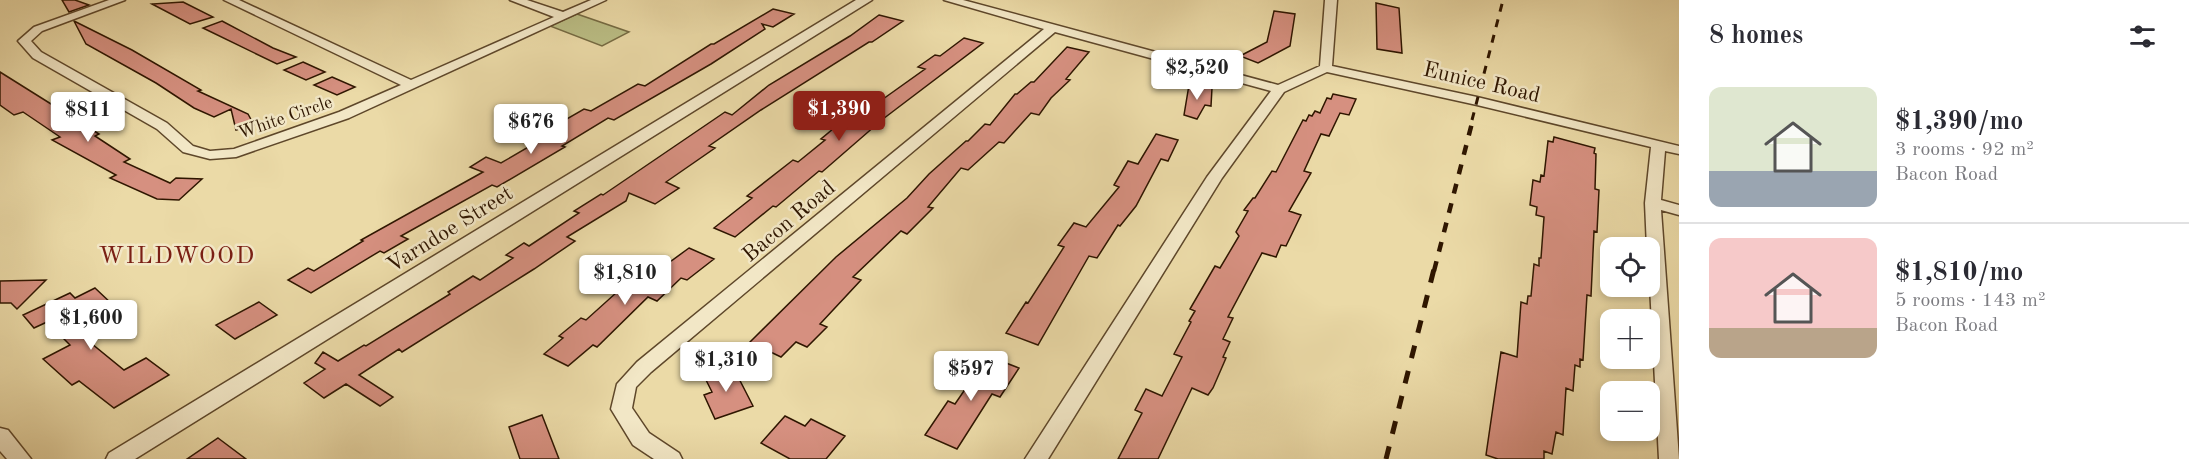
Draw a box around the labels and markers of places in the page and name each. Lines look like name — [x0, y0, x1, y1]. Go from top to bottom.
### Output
pin: $2,520 — [1148, 50, 1246, 101]
pin: $1,390 — [790, 91, 888, 142]
pin: $811 — [52, 92, 124, 143]
pin: $676 — [495, 104, 567, 155]
pin: $1,810 — [576, 255, 674, 306]
pin: $1,600 — [42, 300, 140, 351]
pin: $1,310 — [677, 342, 775, 393]
pin: $597 — [935, 351, 1007, 402]

